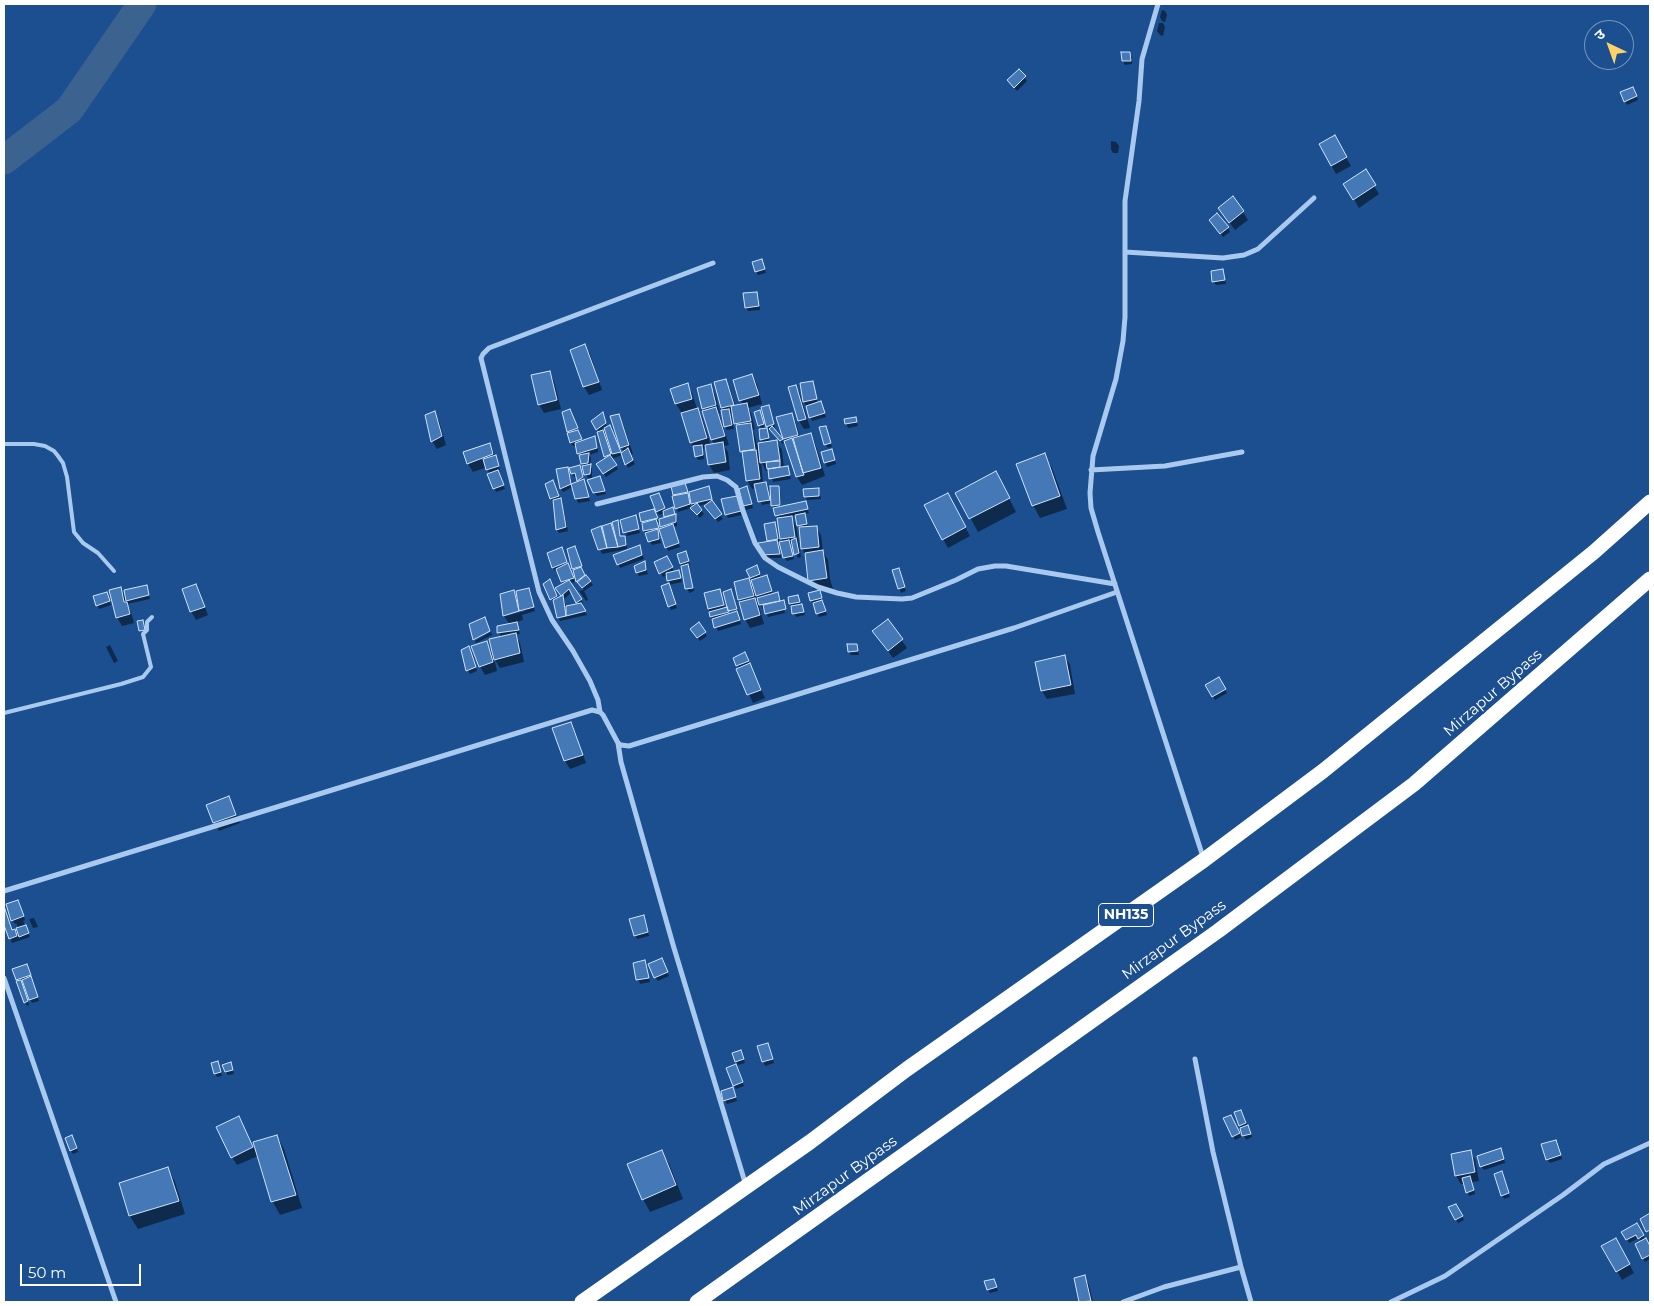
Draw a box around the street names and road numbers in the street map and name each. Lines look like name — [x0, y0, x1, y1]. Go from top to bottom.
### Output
street label: Mirzapur Bypass — [1440, 645, 1546, 741]
street label: Mirzapur Bypass — [1118, 896, 1230, 984]
road number: NH135 — [1098, 904, 1154, 926]
street label: Mirzapur Bypass — [789, 1132, 901, 1220]

